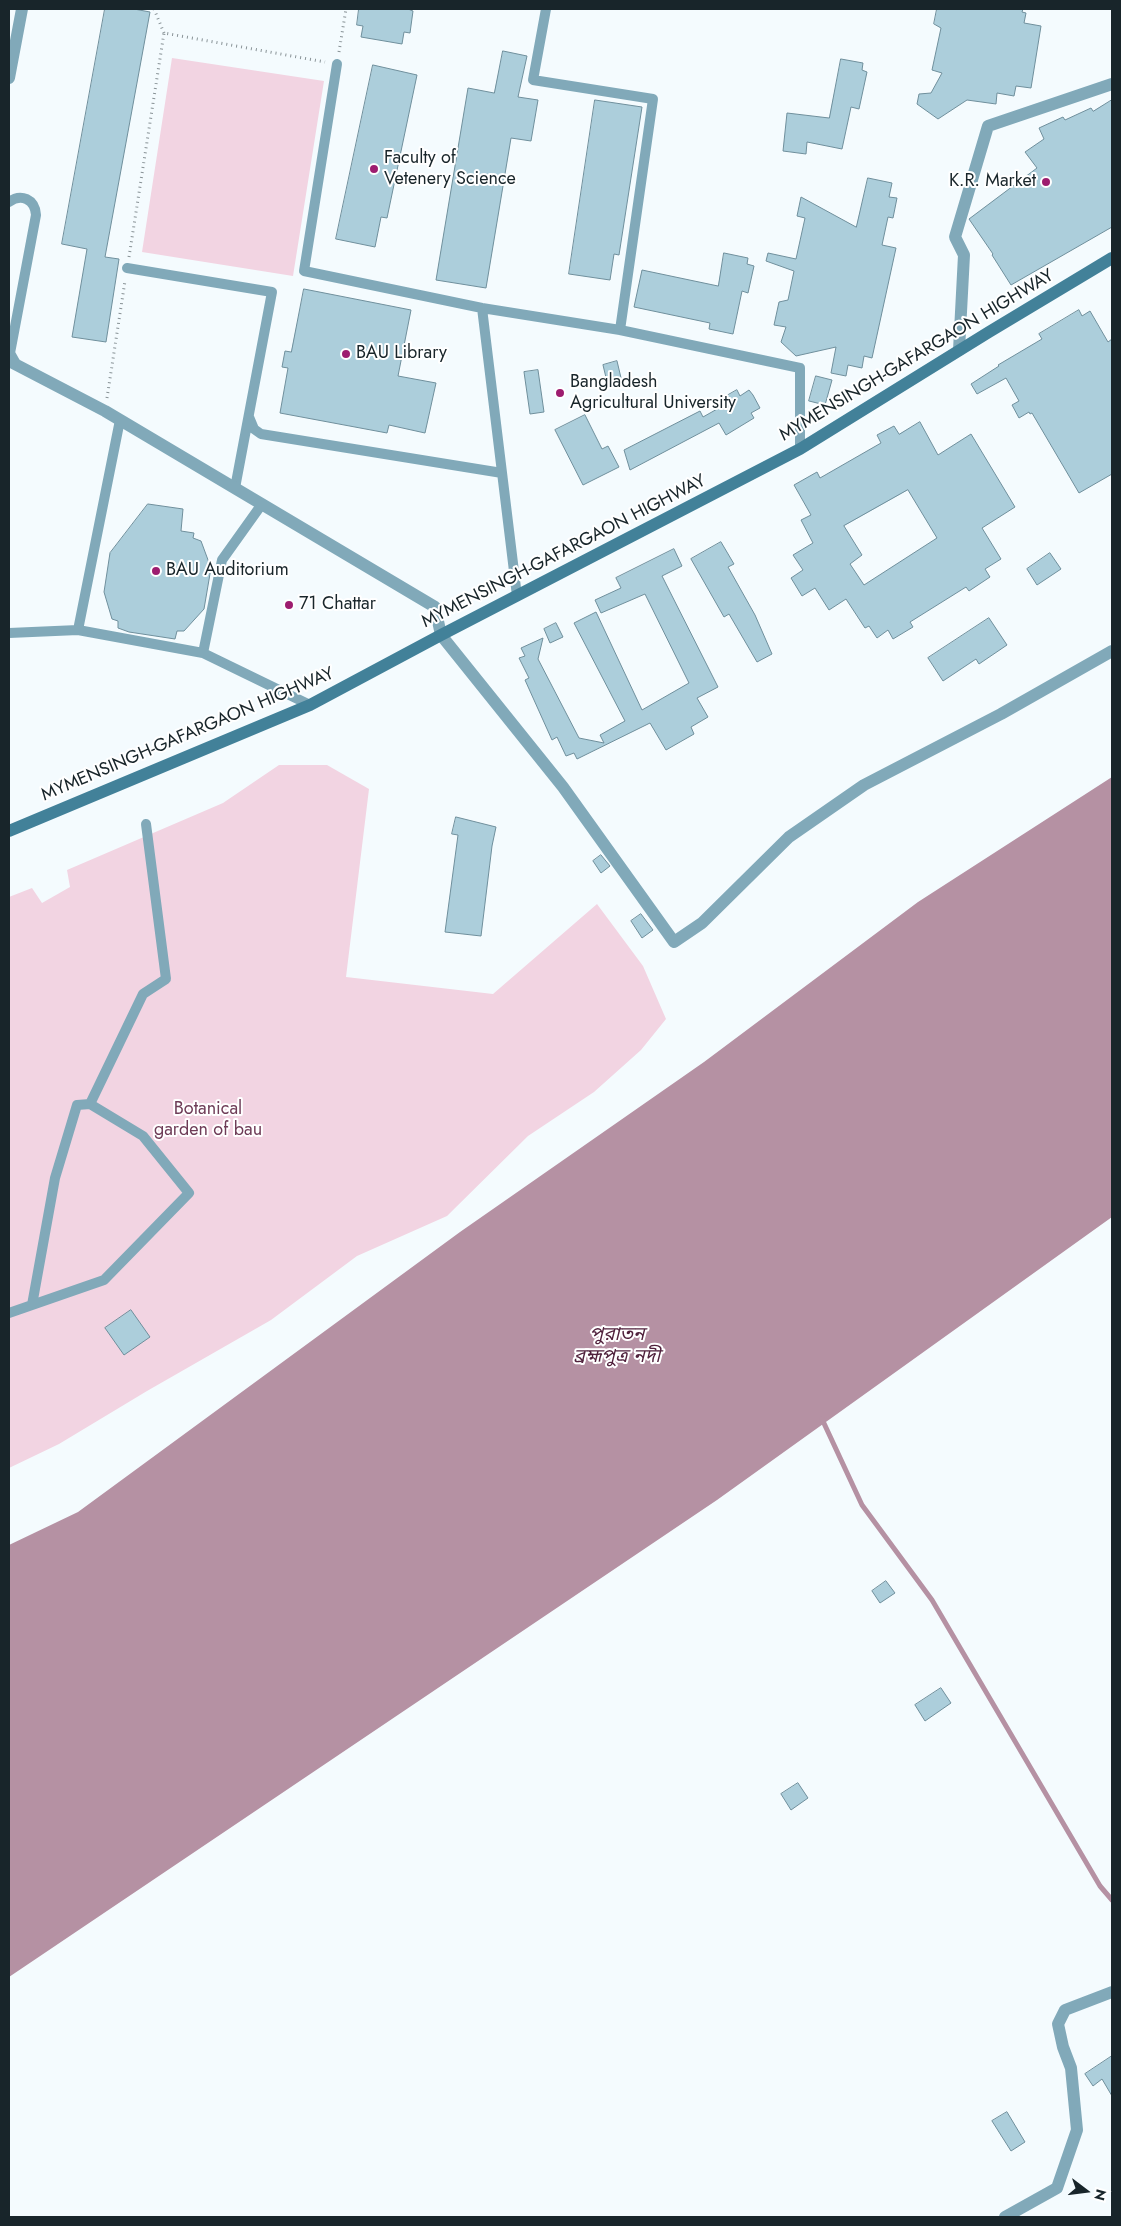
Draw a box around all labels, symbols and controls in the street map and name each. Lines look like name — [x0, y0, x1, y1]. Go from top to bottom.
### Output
place label: Faculty of Vetenery Science — [384, 148, 516, 190]
marker: Faculty of Vetenery Science — [368, 163, 380, 175]
place label: K.R. Market — [949, 171, 1036, 193]
marker: K.R. Market — [1040, 176, 1052, 188]
street label: MYMENSINGH-GAFARGAON HIGHWAY — [776, 265, 1058, 447]
place label: BAU Library — [356, 343, 447, 365]
marker: BAU Library — [340, 348, 352, 360]
place label: Bangladesh Agricultural University — [570, 372, 736, 414]
marker: Bangladesh Agricultural University — [554, 387, 566, 399]
street label: MYMENSINGH-GAFARGAON HIGHWAY — [418, 471, 710, 633]
place label: BAU Auditorium — [166, 560, 289, 582]
marker: BAU Auditorium — [150, 565, 162, 577]
place label: 71 Chattar — [299, 594, 376, 616]
marker: 71 Chattar — [283, 599, 295, 611]
street label: MYMENSINGH-GAFARGAON HIGHWAY — [38, 663, 338, 807]
park label: Botanical garden of bau — [154, 1099, 262, 1142]
water label: পুরাতন ব্রহ্মপুত্র নদী — [574, 1324, 660, 1368]
north arrow — [1061, 2166, 1111, 2216]
text: N — [1089, 2187, 1112, 2203]

